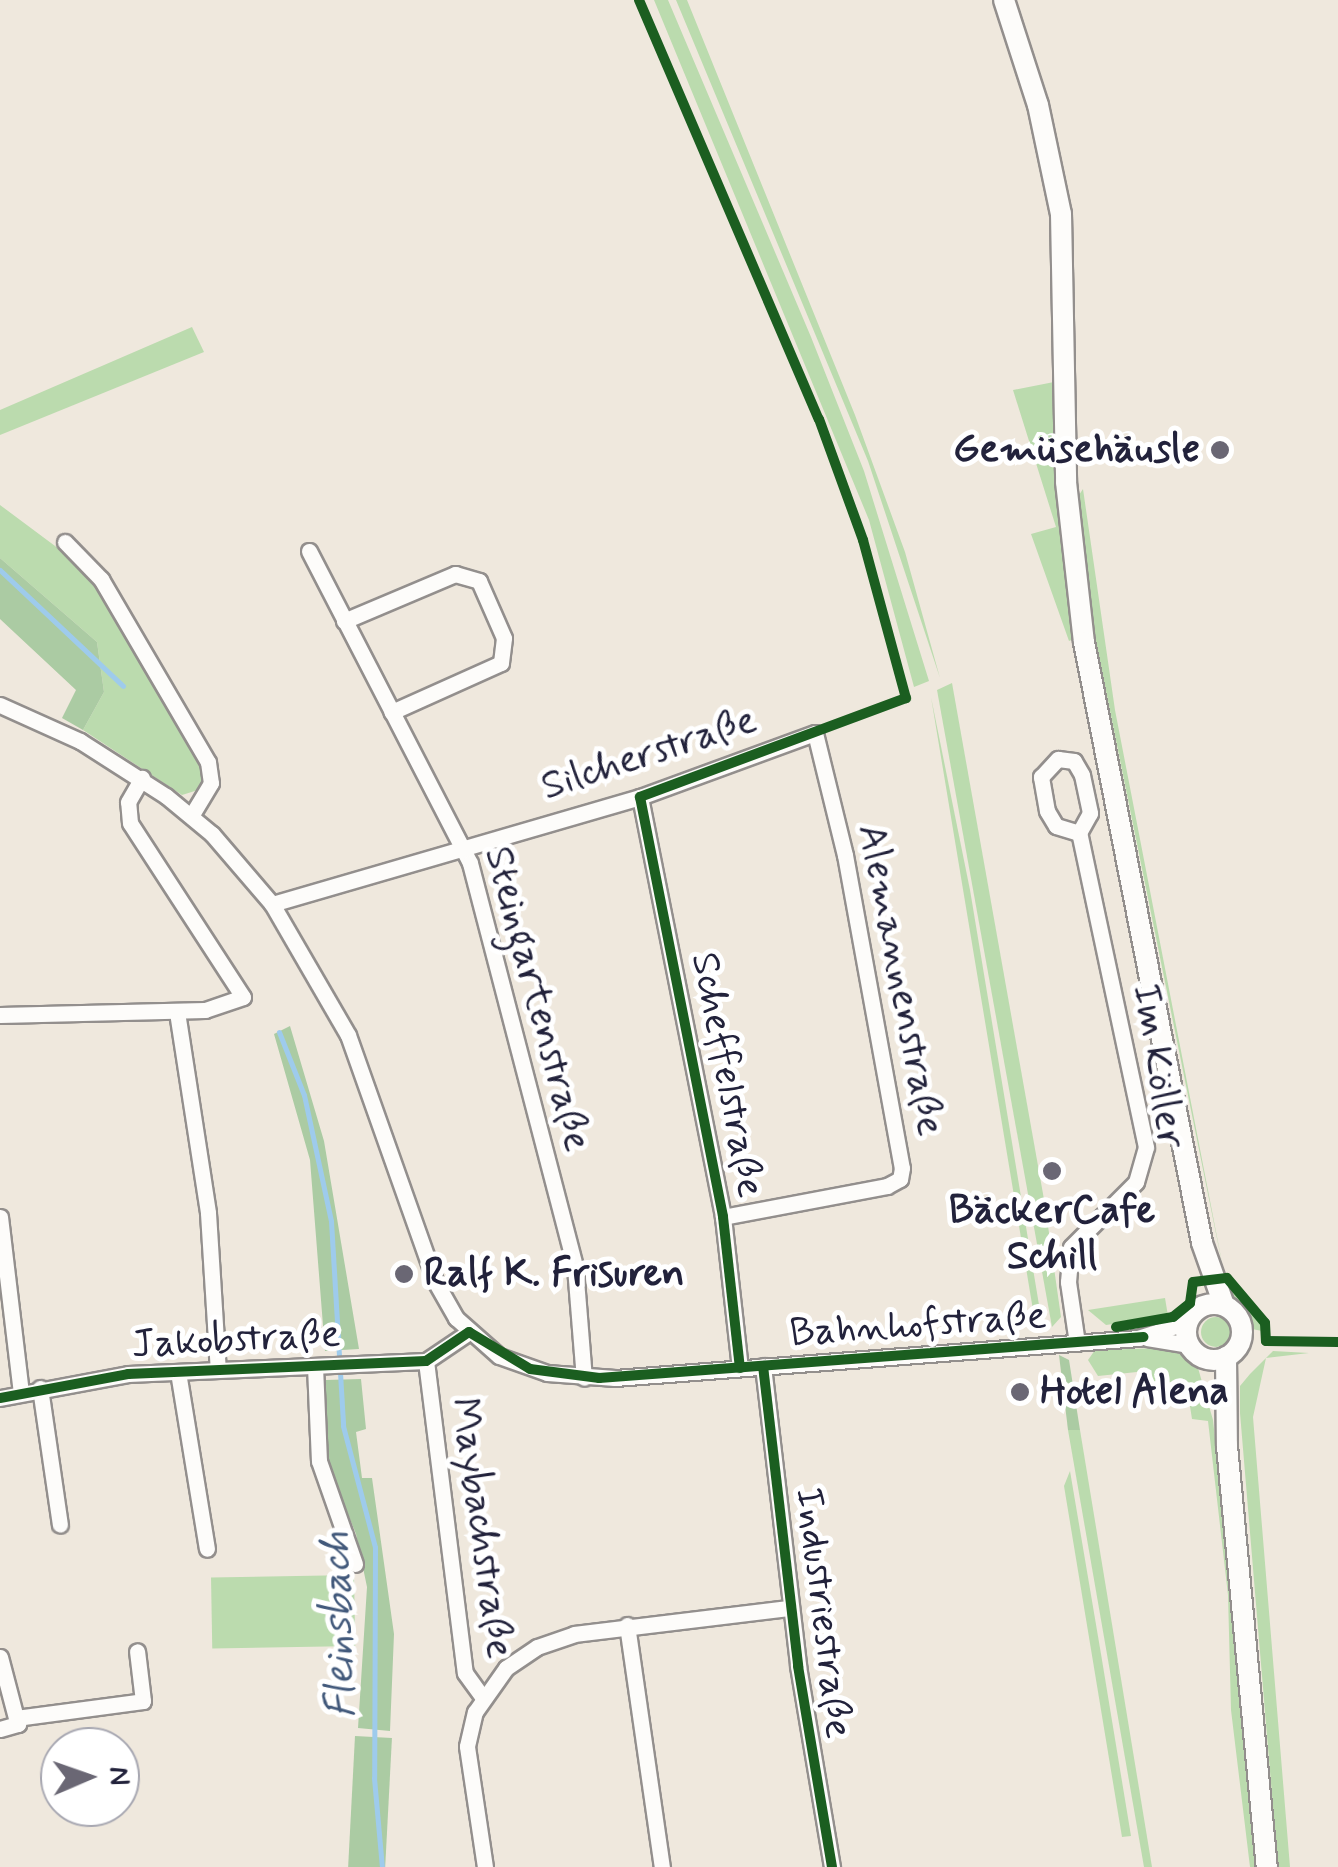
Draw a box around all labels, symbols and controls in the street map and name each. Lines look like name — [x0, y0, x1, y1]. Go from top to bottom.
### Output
place label: Gemüsehäusle — [953, 426, 1200, 474]
marker: Gemüsehäusle — [1209, 439, 1231, 461]
street label: Silcherstraße — [535, 697, 763, 811]
street label: Alemannenstraße — [846, 820, 954, 1140]
street label: Steingartenstraße — [473, 841, 601, 1157]
street label: Scheffelstraße — [680, 948, 774, 1202]
street label: Im Köller — [1121, 980, 1195, 1152]
marker: BäckerCafe Schill — [1041, 1160, 1063, 1182]
place label: BäckerCafe Schill — [949, 1187, 1155, 1281]
place label: Ralf K. Frisuren — [424, 1250, 685, 1298]
marker: Ralf K. Frisuren — [393, 1263, 415, 1285]
street label: Bahnhofstraße — [788, 1292, 1048, 1358]
street label: Jakobstraße — [130, 1311, 342, 1369]
place label: Hotel Alena — [1040, 1368, 1233, 1416]
marker: Hotel Alena — [1009, 1381, 1031, 1403]
street label: Maybachstraße — [439, 1394, 523, 1662]
street label: Industriestraße — [784, 1485, 862, 1741]
water label: Fleinsbach — [312, 1531, 368, 1719]
north arrow — [40, 1727, 140, 1827]
text: N — [100, 1766, 137, 1786]

